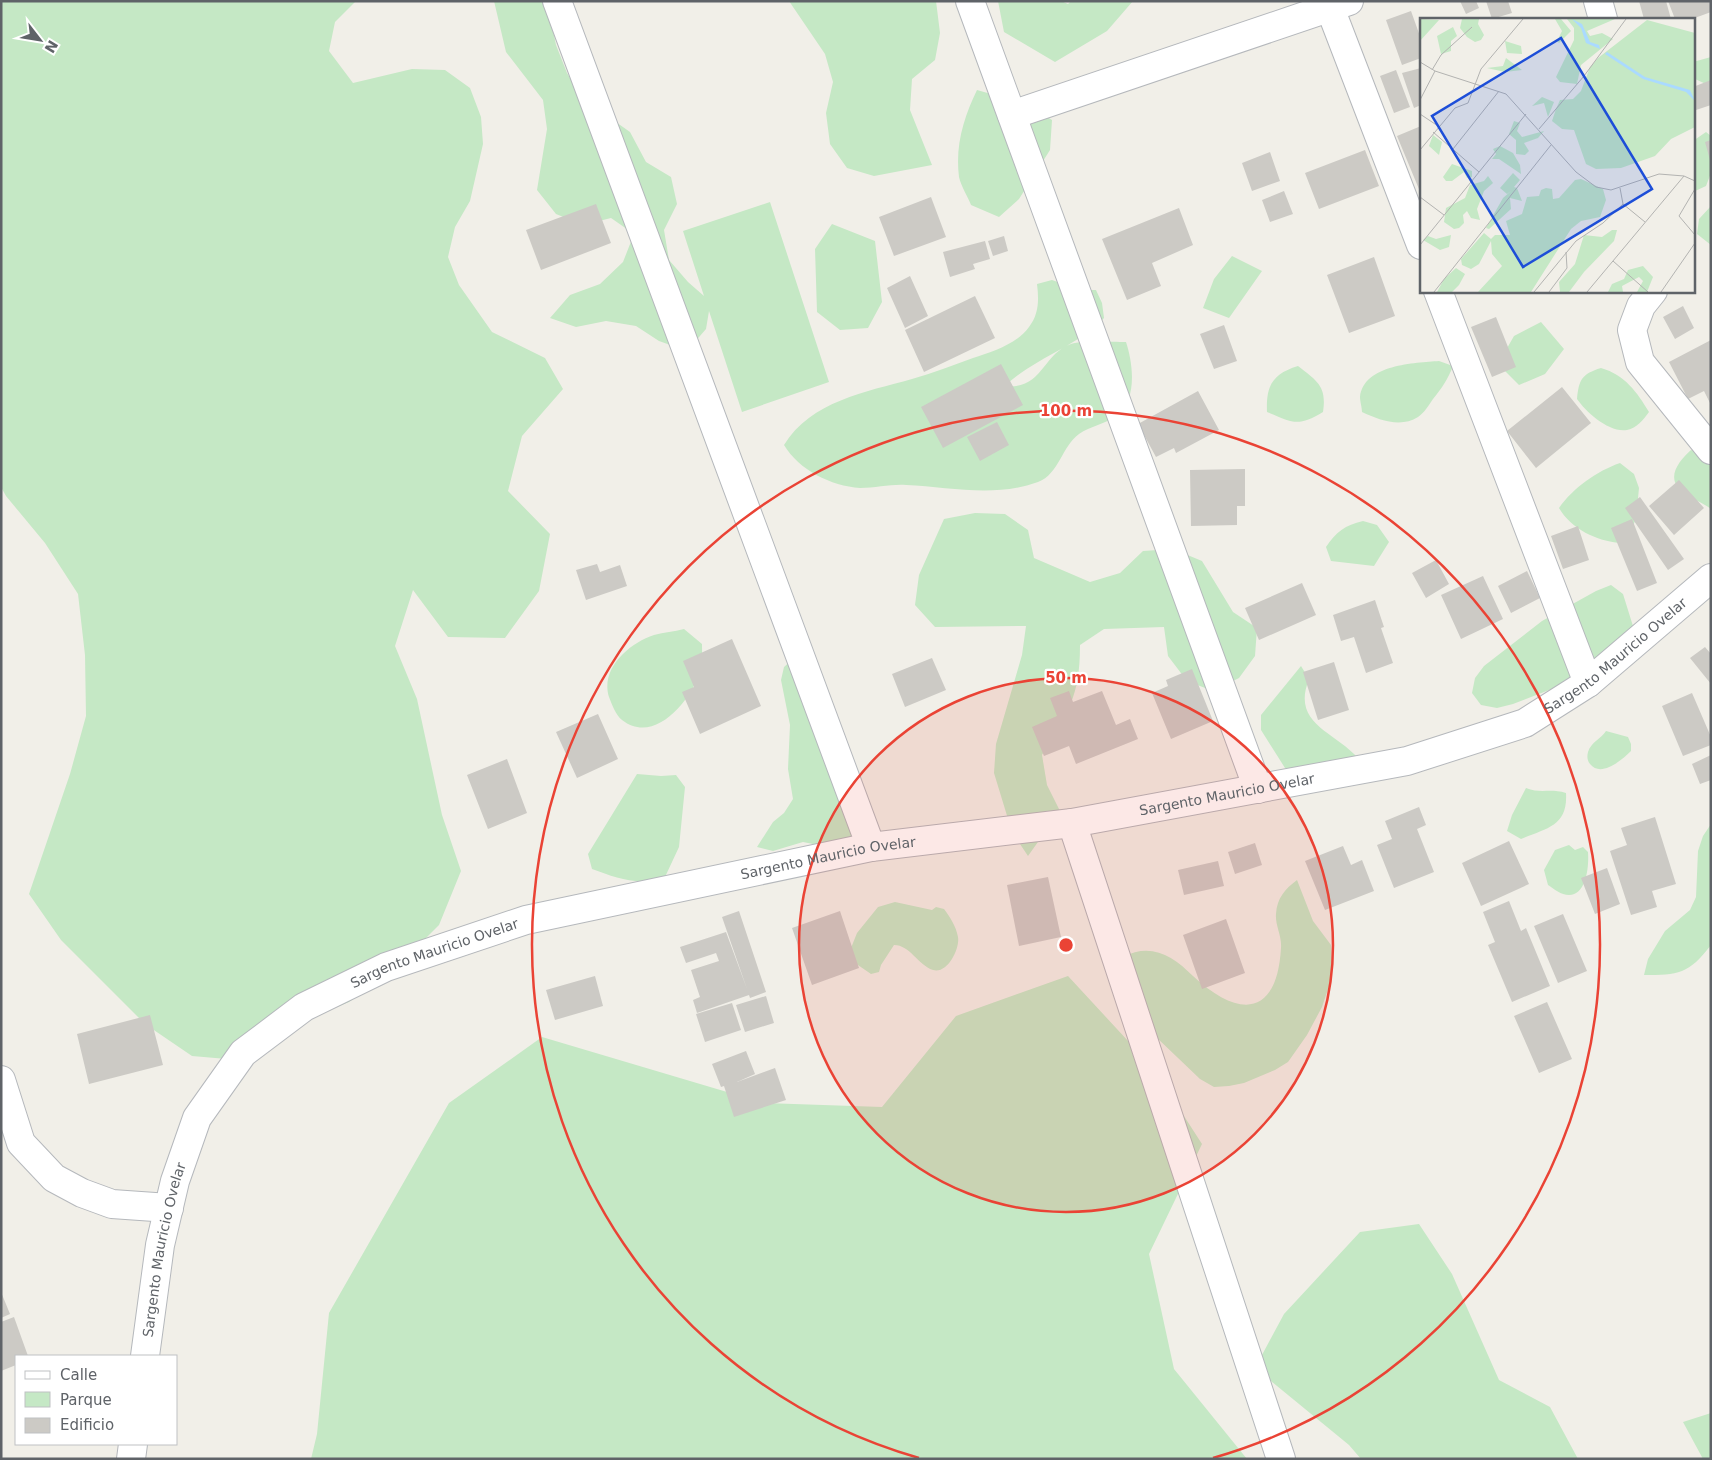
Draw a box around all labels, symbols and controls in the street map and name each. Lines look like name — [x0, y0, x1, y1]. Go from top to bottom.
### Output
north arrow — [15, 15, 65, 65]
inset map — [1420, 18, 1694, 292]
text: N — [41, 38, 61, 56]
text: 100 m — [1040, 402, 1092, 420]
street label: Sargento Mauricio Ovelar — [1541, 594, 1690, 717]
text: 50 m — [1045, 669, 1087, 687]
street label: Sargento Mauricio Ovelar — [1138, 770, 1316, 818]
street label: Sargento Mauricio Ovelar — [739, 834, 917, 882]
street label: Sargento Mauricio Ovelar — [348, 915, 521, 991]
centre of rings — [1057, 936, 1075, 954]
street label: Sargento Mauricio Ovelar — [140, 1160, 189, 1338]
legend — [15, 1355, 178, 1445]
text: Calle — [60, 1366, 97, 1384]
text: Parque — [60, 1391, 112, 1409]
text: Edificio — [60, 1416, 114, 1434]

